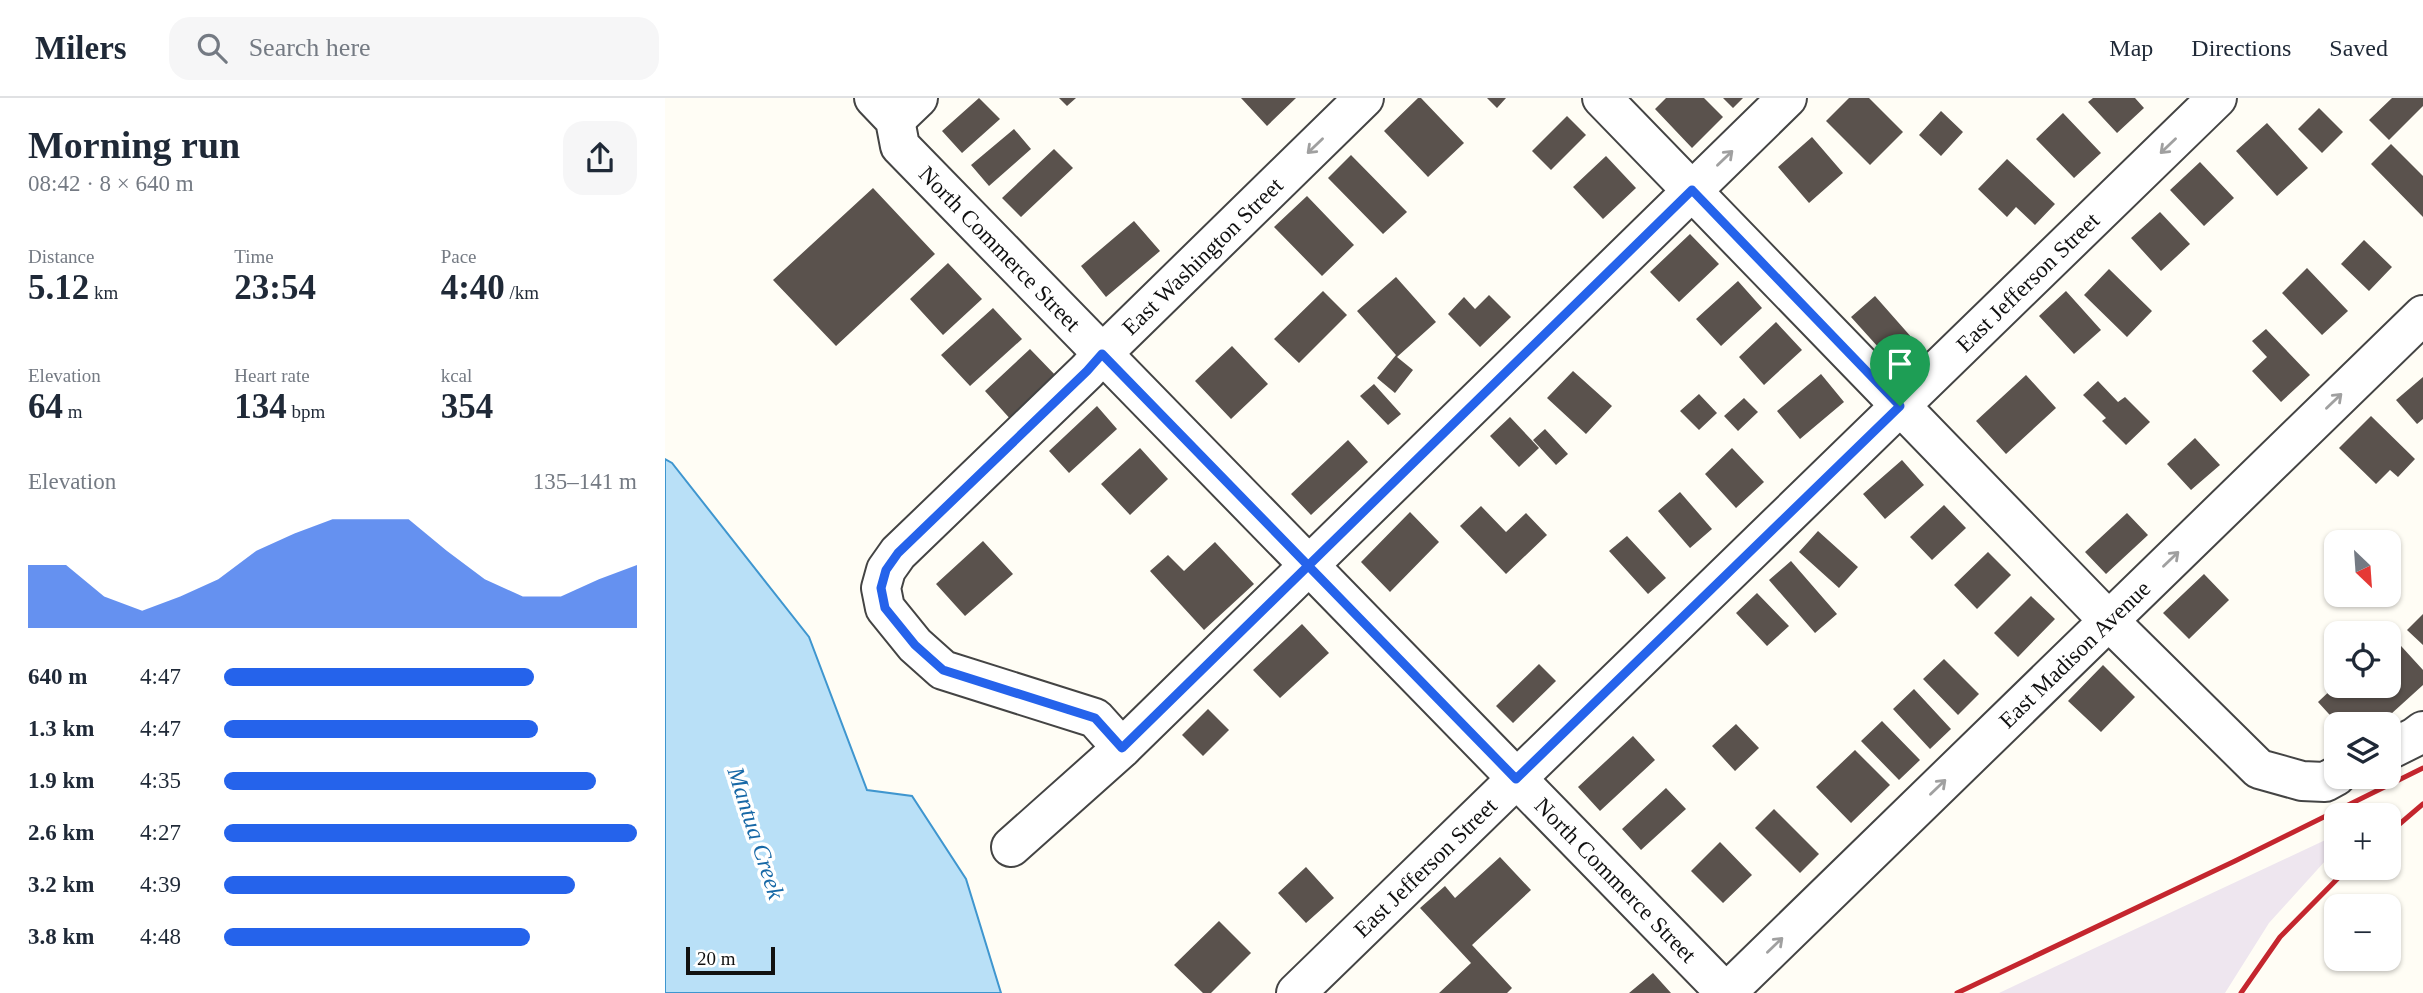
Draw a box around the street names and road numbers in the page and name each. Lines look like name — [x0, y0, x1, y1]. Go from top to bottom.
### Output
street label: North Commerce Street — [914, 161, 1086, 337]
street label: East Washington Street — [1117, 172, 1288, 340]
street label: East Jefferson Street — [1951, 207, 2105, 357]
street label: East Madison Avenue — [1994, 576, 2155, 733]
street label: East Jefferson Street — [1349, 793, 1502, 943]
street label: North Commerce Street — [1530, 793, 1701, 968]

